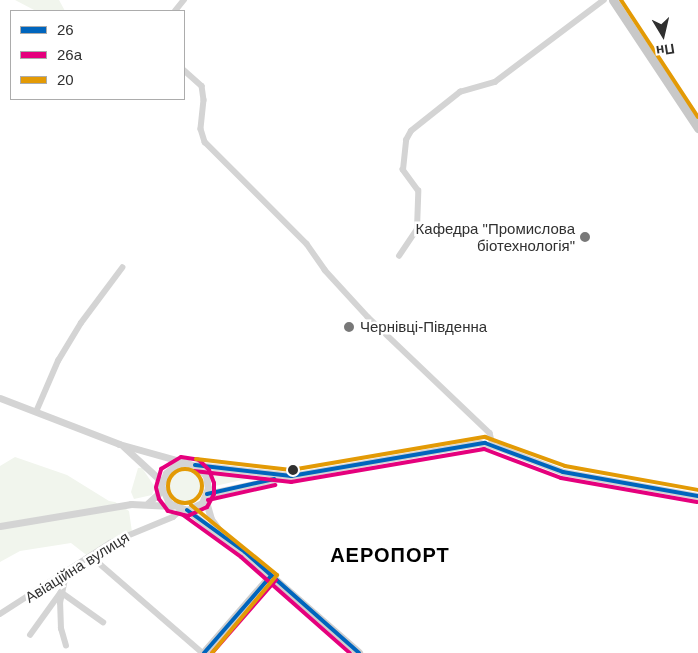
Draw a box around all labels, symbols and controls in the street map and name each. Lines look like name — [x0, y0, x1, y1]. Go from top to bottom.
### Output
legend — [10, 10, 185, 100]
north arrow — [638, 10, 688, 60]
text: 26 — [57, 21, 74, 38]
text: Пн — [655, 40, 676, 59]
text: 26а — [57, 46, 82, 63]
text: 20 — [57, 71, 74, 88]
place label: Кафедра "Промислова біотехнологія" — [416, 219, 575, 254]
marker: Кафедра "Промислова біотехнологія" — [579, 231, 591, 243]
place label: Чернівці-Південна — [360, 318, 487, 336]
marker: Чернівці-Південна — [342, 320, 356, 334]
unlabelled marker — [288, 465, 298, 475]
street label: Авіаційна вулиця — [22, 528, 132, 606]
district label: АЕРОПОРТ — [329, 543, 451, 567]

